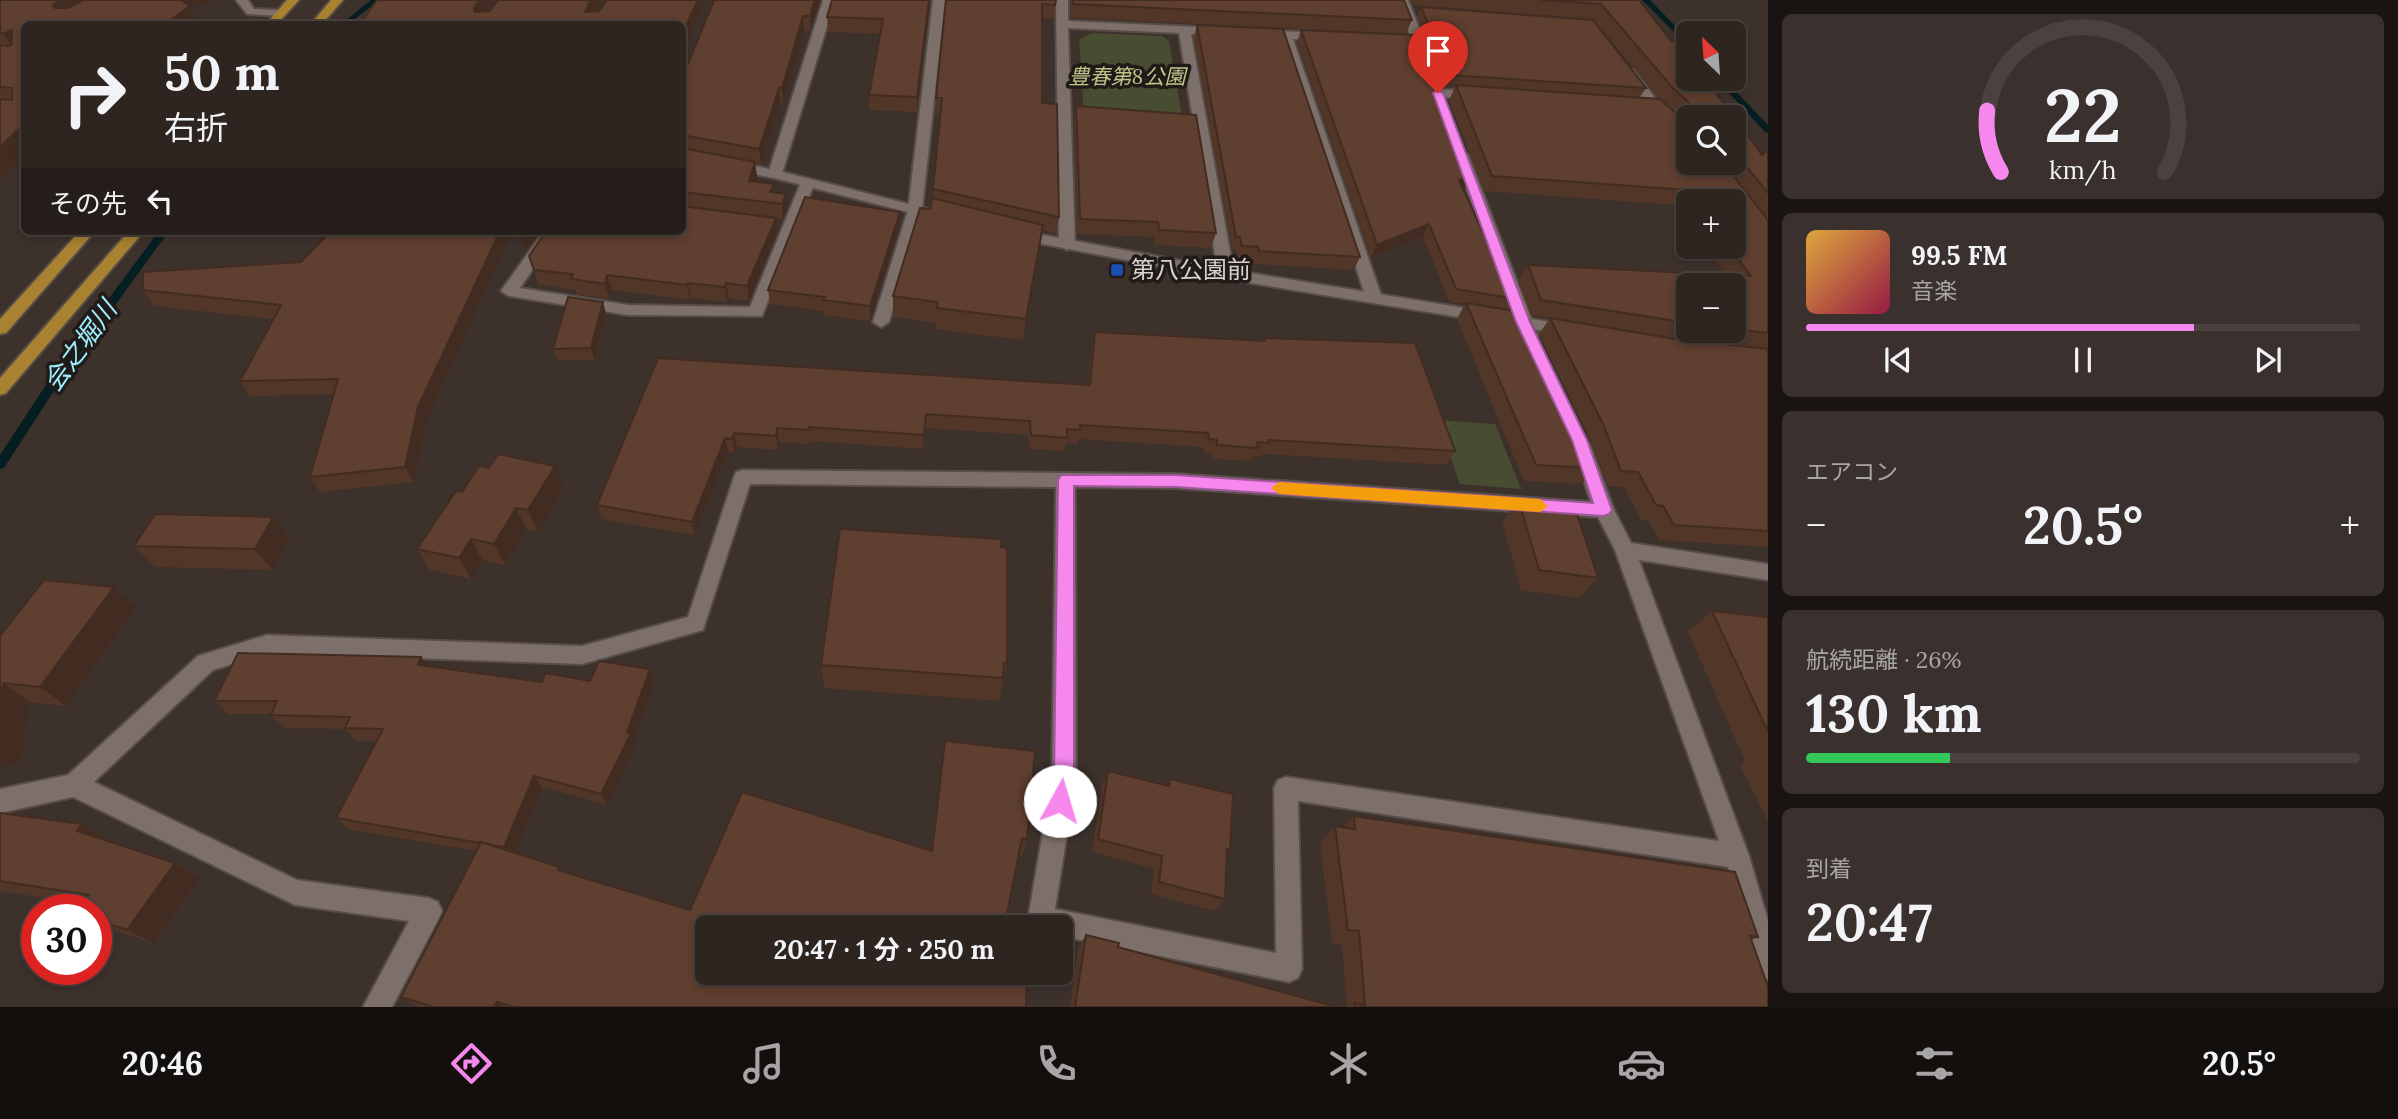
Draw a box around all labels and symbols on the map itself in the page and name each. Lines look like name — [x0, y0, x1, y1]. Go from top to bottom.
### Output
pin — [1408, 21, 1468, 93]
north arrow — [1676, 21, 1746, 91]
park label: 豊春第8公園 — [1069, 63, 1188, 90]
place label: 第八公園前 — [1131, 254, 1251, 285]
marker: 第八公園前 — [1109, 262, 1125, 278]
water label: 会之堀川 — [36, 292, 125, 397]
position arrow — [1023, 764, 1097, 838]
speed limit sign: 30 — [21, 894, 112, 985]

